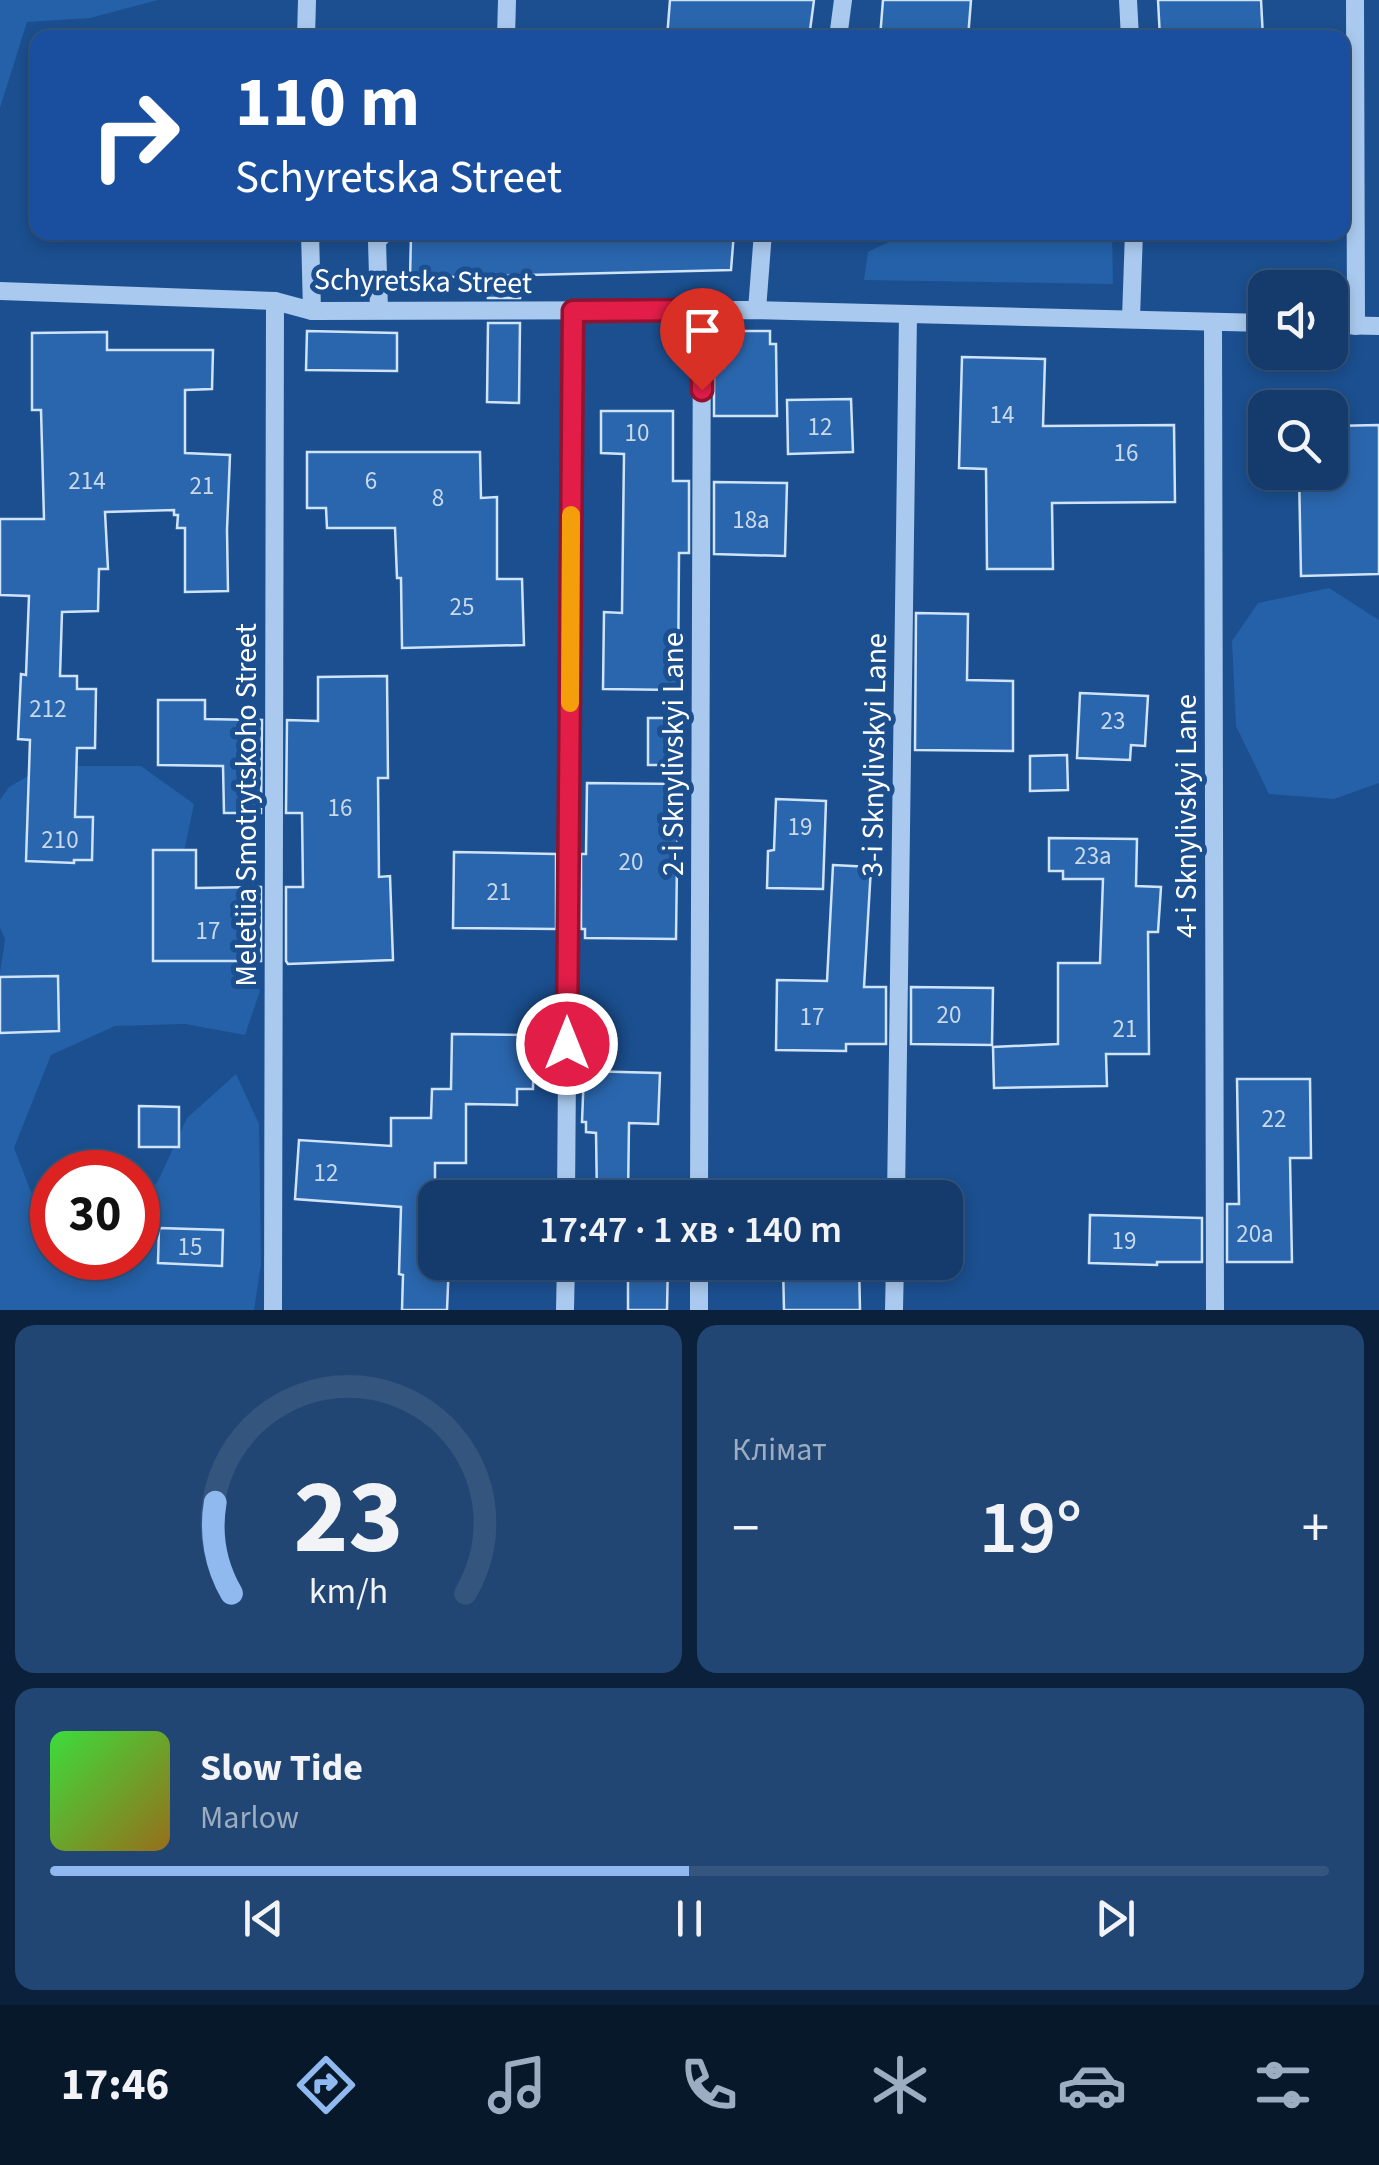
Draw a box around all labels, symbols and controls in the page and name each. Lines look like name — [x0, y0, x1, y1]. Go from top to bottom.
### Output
text: 110 m — [235, 53, 420, 153]
icon: right — [70, 70, 200, 200]
text: Schyretska Street — [235, 146, 562, 210]
street label: Schyretska Street — [314, 258, 532, 305]
map controls — [1248, 270, 1348, 490]
button: sound — [1248, 270, 1348, 370]
pin — [660, 288, 745, 391]
icon: arrive — [675, 303, 730, 358]
button: search — [1248, 390, 1348, 490]
house number: 14 — [990, 397, 1014, 433]
house number: 12 — [808, 409, 832, 445]
house number: 10 — [625, 415, 649, 451]
house number: 16 — [1114, 435, 1138, 471]
house number: 214 — [68, 463, 106, 499]
house number: 6 — [365, 463, 377, 499]
house number: 21 — [190, 468, 214, 504]
house number: 8 — [432, 480, 444, 516]
house number: 18а — [732, 502, 770, 538]
house number: 25 — [450, 589, 474, 625]
street label: Meletiia Smotrytskoho Street — [225, 623, 268, 987]
street label: 2-i Sknylivskyi Lane — [652, 632, 695, 876]
street label: 3-i Sknylivskyi Lane — [851, 633, 898, 877]
house number: 212 — [29, 691, 67, 727]
street label: 4-i Sknylivskyi Lane — [1165, 694, 1208, 938]
house number: 23 — [1101, 703, 1125, 739]
house number: 16 — [328, 790, 352, 826]
house number: 19 — [788, 809, 812, 845]
house number: 210 — [41, 822, 79, 858]
house number: 23а — [1074, 838, 1112, 874]
house number: 20 — [619, 844, 643, 880]
house number: 21 — [487, 874, 511, 910]
house number: 17 — [196, 913, 220, 949]
position arrow — [515, 992, 619, 1096]
house number: 20 — [937, 997, 961, 1033]
house number: 17 — [800, 999, 824, 1035]
house number: 21 — [1113, 1011, 1137, 1047]
house number: 22 — [1262, 1101, 1286, 1137]
speed limit sign: 30 — [30, 1150, 160, 1280]
house number: 12 — [314, 1155, 338, 1191]
text: 17:47 · 1 хв · 140 m — [539, 1203, 842, 1257]
house number: 20а — [1236, 1216, 1274, 1252]
house number: 19 — [1112, 1223, 1136, 1259]
house number: 15 — [178, 1229, 202, 1265]
text: Клімат — [732, 1427, 827, 1473]
text: 23 — [294, 1445, 403, 1593]
text: 19° — [979, 1475, 1082, 1582]
text: − — [732, 1490, 759, 1568]
text: + — [1302, 1490, 1329, 1568]
text: km/h — [309, 1566, 388, 1617]
text: Slow Tide — [200, 1741, 363, 1795]
text: Marlow — [200, 1795, 299, 1841]
icon: previous — [236, 1891, 291, 1946]
icon: pause — [662, 1891, 717, 1946]
icon: next — [1088, 1891, 1143, 1946]
icon: directions — [291, 2050, 361, 2120]
icon: music — [482, 2050, 552, 2120]
icon: phone — [674, 2050, 744, 2120]
icon: climate — [865, 2050, 935, 2120]
icon: car — [1057, 2050, 1127, 2120]
icon: filters — [1248, 2050, 1318, 2120]
text: 17:46 — [61, 2053, 169, 2117]

